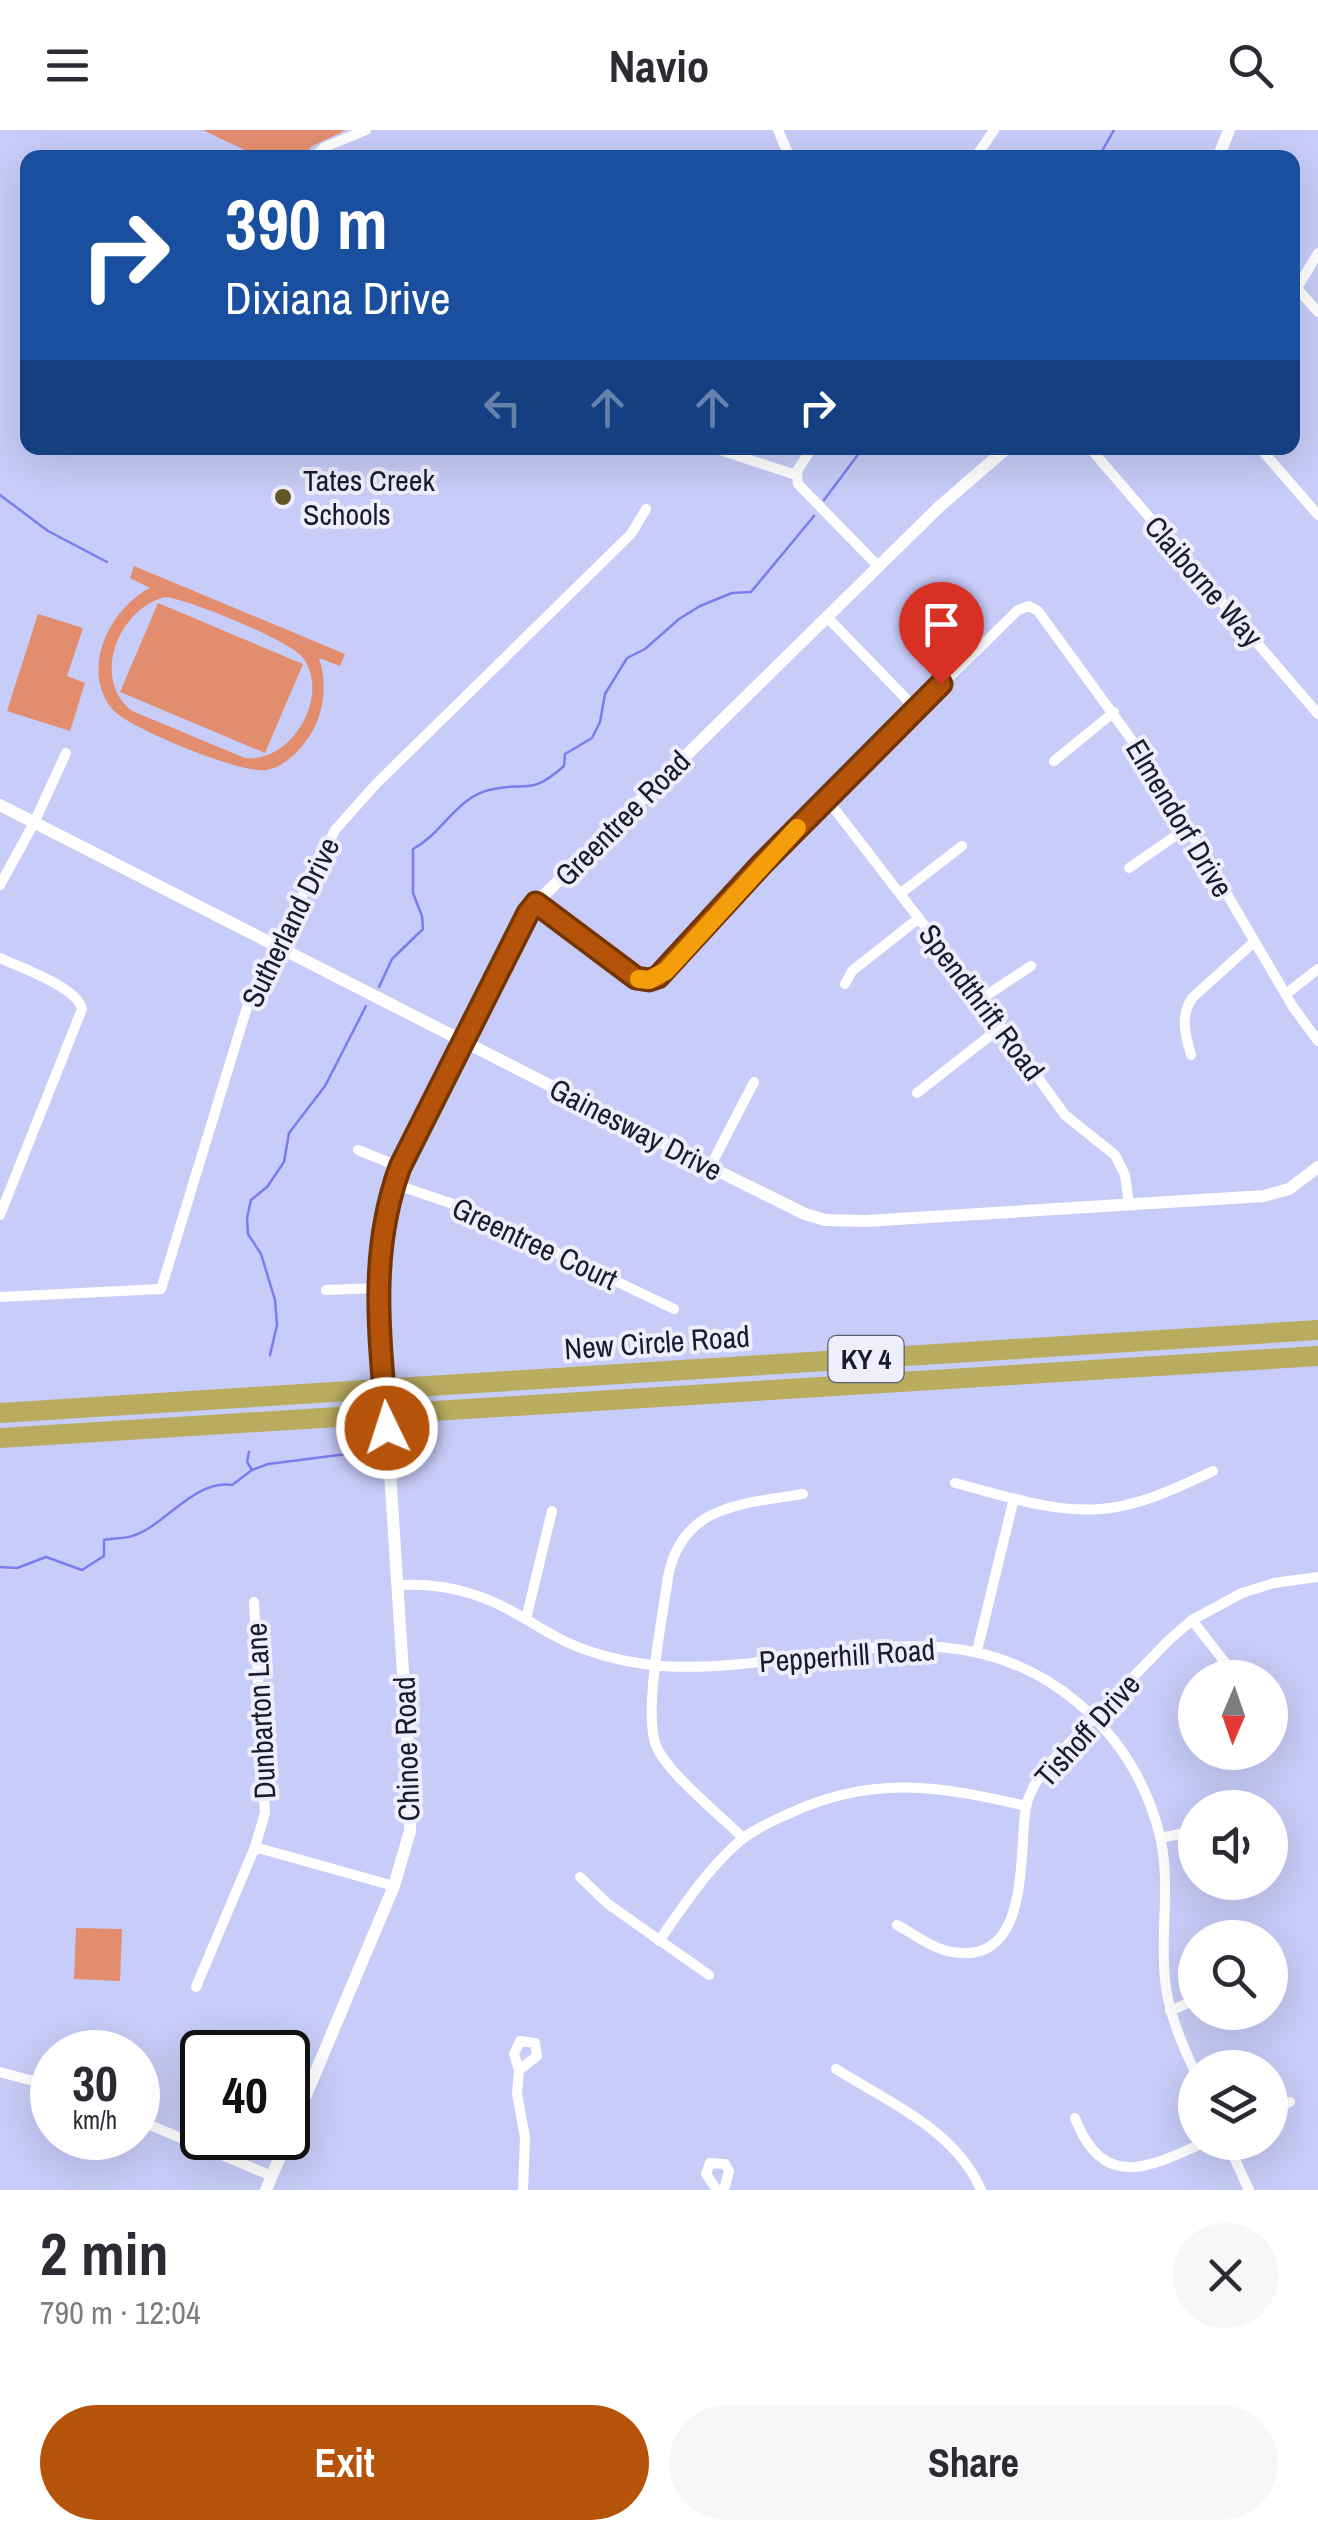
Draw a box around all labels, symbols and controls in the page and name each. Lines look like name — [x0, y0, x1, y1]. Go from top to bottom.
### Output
text: Navio — [609, 35, 709, 96]
icon: menu — [40, 38, 95, 93]
icon: search — [1223, 38, 1278, 93]
text: 390 m — [225, 177, 388, 271]
icon: right — [60, 190, 190, 320]
text: Dixiana Drive — [225, 267, 451, 328]
icon: left — [475, 380, 530, 435]
icon: ahead — [580, 380, 635, 435]
icon: ahead — [685, 380, 740, 435]
icon: right — [790, 380, 845, 435]
place label: Tates Creek Schools — [303, 460, 435, 534]
marker: Tates Creek Schools — [272, 486, 294, 508]
street label: Claiborne Way — [1136, 507, 1273, 656]
pin — [899, 582, 984, 685]
icon: arrive — [914, 597, 969, 652]
street label: Elmendorf Drive — [1117, 732, 1243, 904]
street label: Greentree Road — [545, 741, 699, 895]
street label: Sutherland Drive — [232, 830, 348, 1014]
street label: Spendthrift Road — [910, 916, 1054, 1088]
street label: Gainesway Drive — [543, 1068, 729, 1190]
street label: Greentree Court — [446, 1187, 624, 1299]
street label: New Circle Road — [563, 1316, 751, 1368]
road number: KY 4 — [828, 1336, 904, 1382]
position arrow — [335, 1376, 439, 1480]
street label: Dunbarton Lane — [235, 1622, 285, 1800]
street label: Pepperhill Road — [758, 1629, 936, 1681]
north arrow — [1178, 1660, 1288, 1770]
map controls — [1178, 1660, 1288, 2160]
street label: Tishoff Drive — [1025, 1665, 1149, 1795]
street label: Chinoe Road — [383, 1676, 429, 1822]
button: sound — [1178, 1790, 1288, 1900]
button: search — [1178, 1920, 1288, 2030]
speed limit sign: 40 — [180, 2030, 310, 2160]
text: 30 — [72, 2049, 118, 2117]
button: layers — [1178, 2050, 1288, 2160]
text: km/h — [73, 2103, 117, 2137]
text: 2 min — [40, 2213, 169, 2294]
button: close — [1173, 2223, 1278, 2328]
text: 790 m · 12:04 — [40, 2291, 200, 2334]
button: Exit — [40, 2405, 649, 2520]
button: Share — [669, 2405, 1278, 2520]

